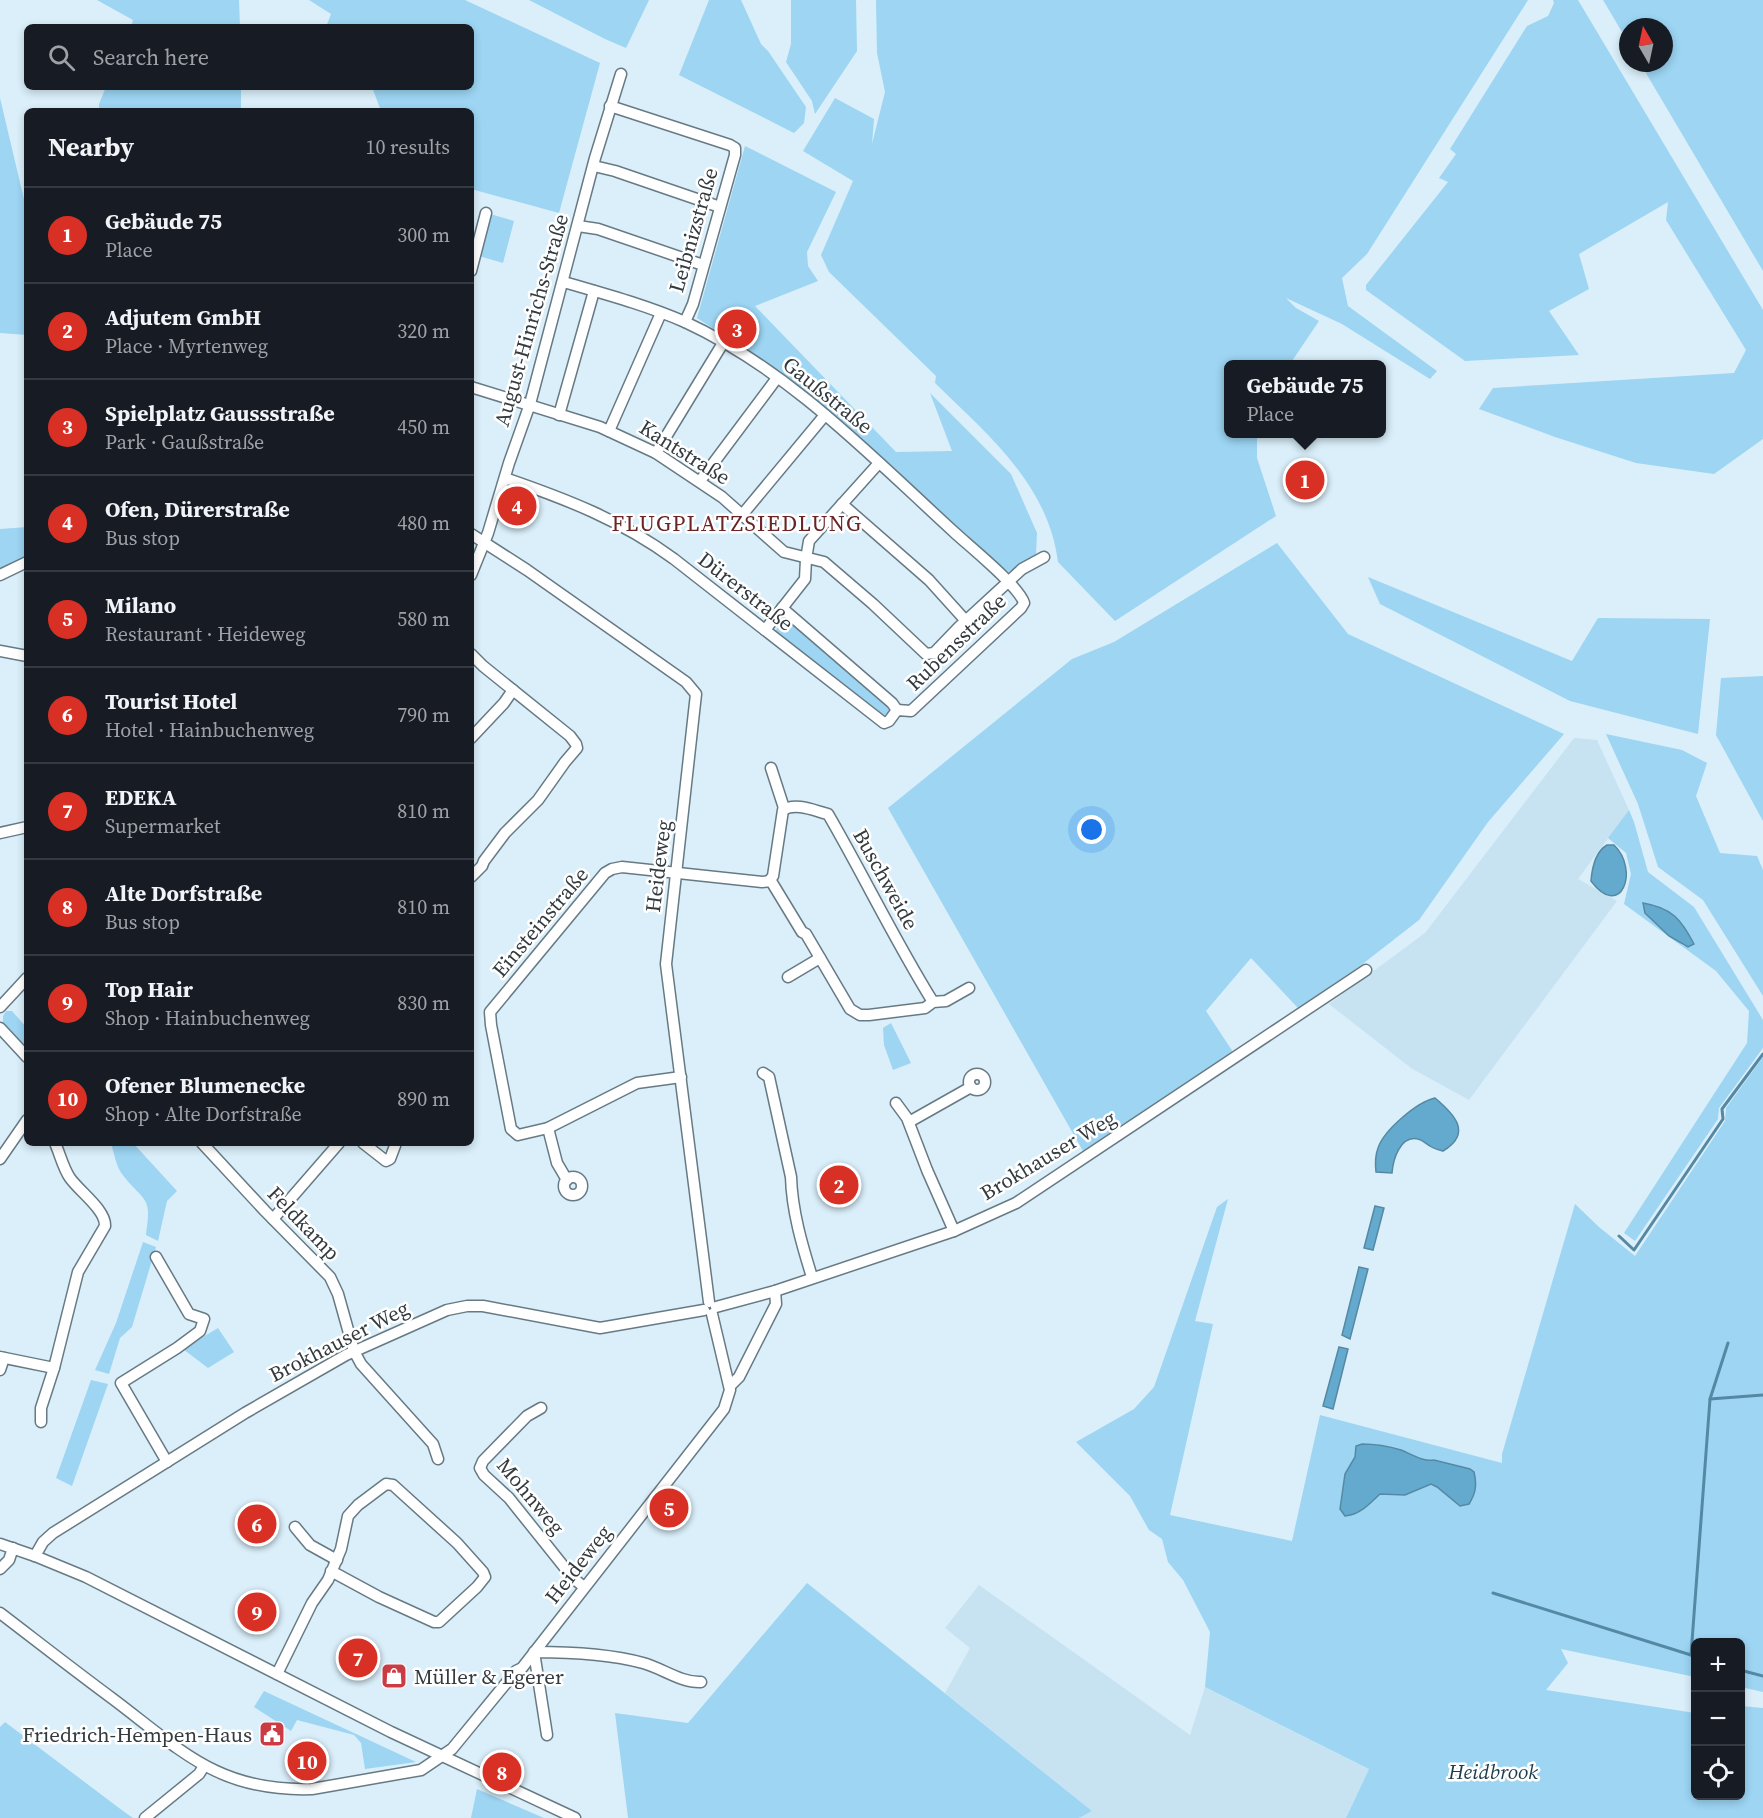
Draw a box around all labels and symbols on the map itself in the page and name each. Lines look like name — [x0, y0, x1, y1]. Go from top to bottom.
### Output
north arrow — [1619, 18, 1673, 72]
street label: Leibnizstraße — [661, 164, 725, 296]
street label: August-Hinrichs-Straße — [487, 210, 575, 430]
pin: 3 — [718, 306, 756, 352]
street label: Gaußstraße — [777, 350, 879, 440]
street label: Kantstraße — [634, 413, 736, 491]
pin: 1 — [1286, 458, 1324, 502]
pin: 4 — [498, 484, 536, 528]
district label: FLUGPLATZSIEDLUNG — [612, 508, 862, 538]
street label: Dürerstraße — [692, 545, 800, 637]
street label: Rubensstraße — [900, 587, 1012, 697]
your location — [1077, 815, 1106, 844]
street label: Heideweg — [638, 818, 678, 914]
street label: Buschweide — [846, 823, 926, 935]
street label: Einsteinstraße — [485, 861, 595, 983]
street label: Brokhauser Weg — [975, 1103, 1121, 1207]
pin: 2 — [820, 1162, 858, 1208]
street label: Feldkamp — [261, 1180, 347, 1266]
street label: Brokhauser Weg — [264, 1293, 414, 1389]
street label: Mohnweg — [490, 1452, 572, 1541]
pin: 5 — [650, 1486, 688, 1530]
pin: 6 — [238, 1502, 276, 1546]
street label: Heideweg — [538, 1518, 618, 1609]
pin: 9 — [238, 1590, 276, 1634]
pin: 7 — [338, 1636, 378, 1680]
shop icon: Müller & Egerer — [379, 1661, 409, 1691]
place label: Müller & Egerer — [414, 1662, 564, 1691]
public building icon: Friedrich-Hempen-Haus — [257, 1719, 287, 1749]
place label: Friedrich-Hempen-Haus — [22, 1720, 252, 1749]
pin: 10 — [288, 1738, 326, 1784]
pin: 8 — [482, 1750, 522, 1794]
park label: Heidbrook — [1447, 1757, 1538, 1786]

